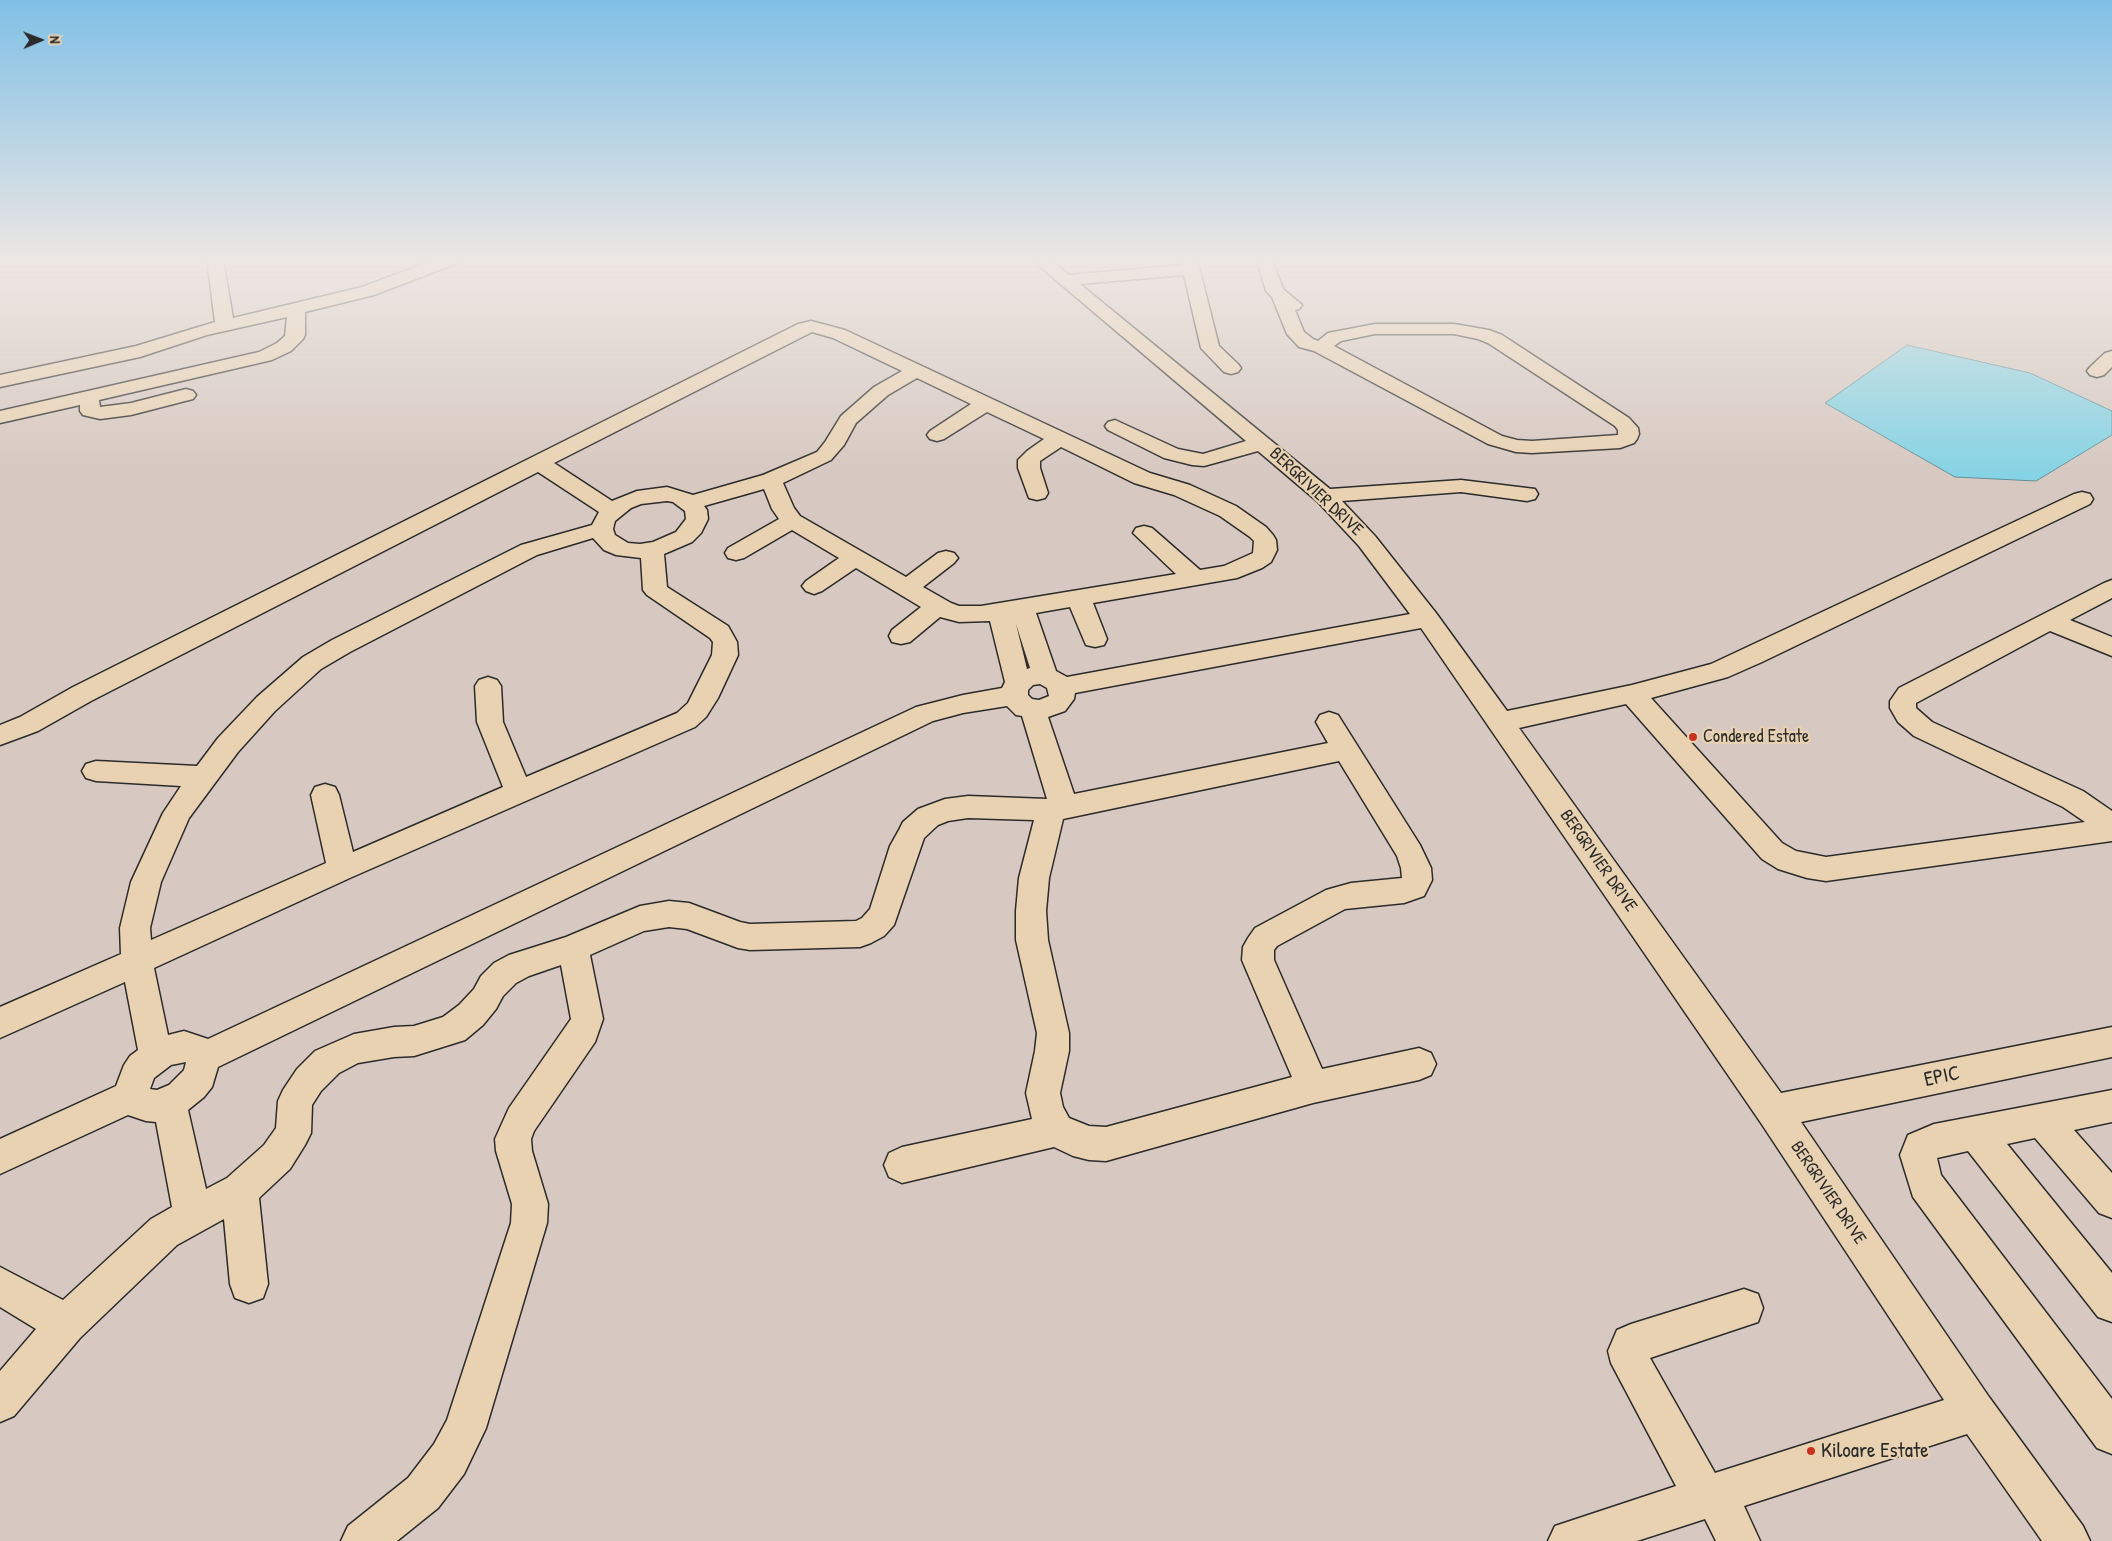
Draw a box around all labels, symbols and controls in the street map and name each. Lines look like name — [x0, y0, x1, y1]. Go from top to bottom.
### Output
north arrow — [15, 15, 65, 65]
text: N — [46, 36, 65, 44]
street label: BERGRIVIER DRIVE — [1265, 443, 1367, 541]
place label: Condered Estate — [1703, 726, 1809, 748]
marker: Condered Estate — [1687, 731, 1699, 743]
street label: BERGRIVIER DRIVE — [1555, 806, 1641, 916]
street label: EPIC — [1922, 1061, 1962, 1093]
street label: BERGRIVIER DRIVE — [1786, 1137, 1870, 1249]
place label: Kiloare Estate — [1821, 1438, 1929, 1464]
marker: Kiloare Estate — [1805, 1445, 1817, 1457]

